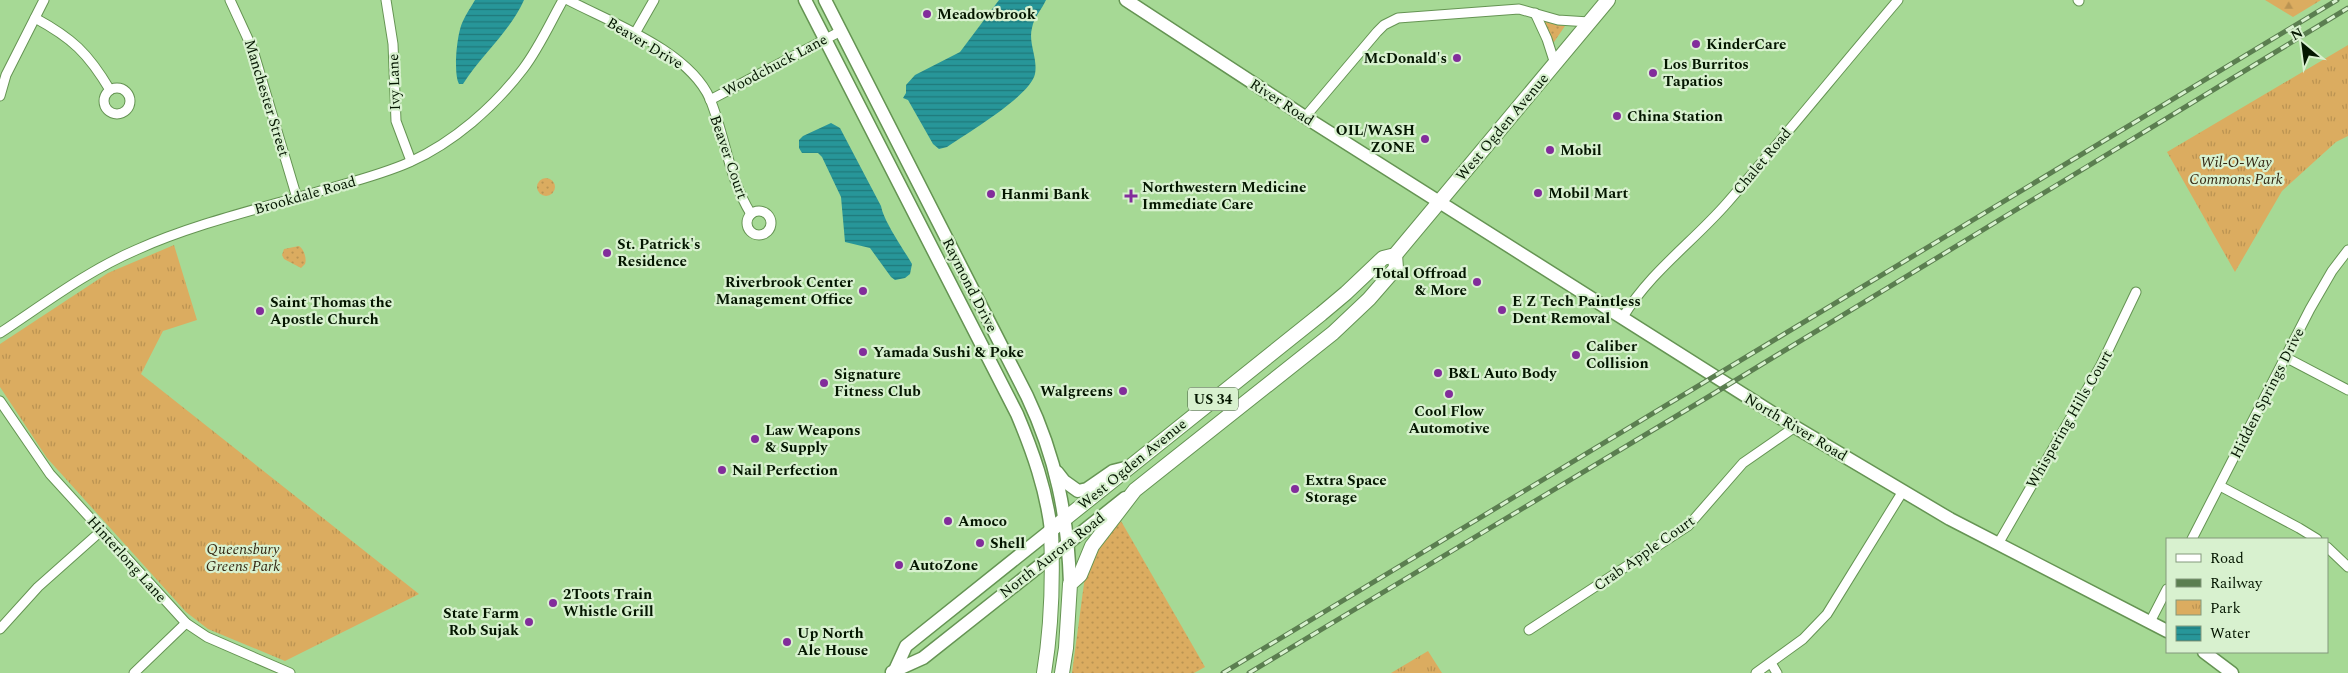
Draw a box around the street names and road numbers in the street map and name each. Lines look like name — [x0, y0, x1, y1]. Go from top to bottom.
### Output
street label: Beaver Drive — [602, 12, 687, 75]
street label: Woodchuck Lane — [719, 28, 832, 103]
street label: Manchester Street — [238, 37, 295, 160]
street label: Ivy Lane — [382, 53, 407, 111]
street label: West Ogden Avenue — [1450, 68, 1555, 186]
street label: River Road — [1245, 73, 1318, 132]
street label: Beaver Court — [703, 112, 754, 202]
street label: Chalet Road — [1727, 123, 1797, 200]
street label: Brookdale Road — [251, 170, 359, 221]
street label: Raymond Drive — [936, 234, 1003, 336]
street label: Hidden Springs Drive — [2224, 324, 2310, 463]
street label: Whispering Hills Court — [2020, 346, 2118, 493]
road number: US 34 — [1188, 388, 1238, 410]
street label: North River Road — [1740, 388, 1852, 467]
street label: West Ogden Avenue — [1073, 413, 1192, 516]
street label: North Aurora Road — [995, 507, 1110, 604]
street label: Crab Apple Court — [1589, 510, 1700, 597]
street label: Hinterlong Lane — [81, 511, 172, 608]

